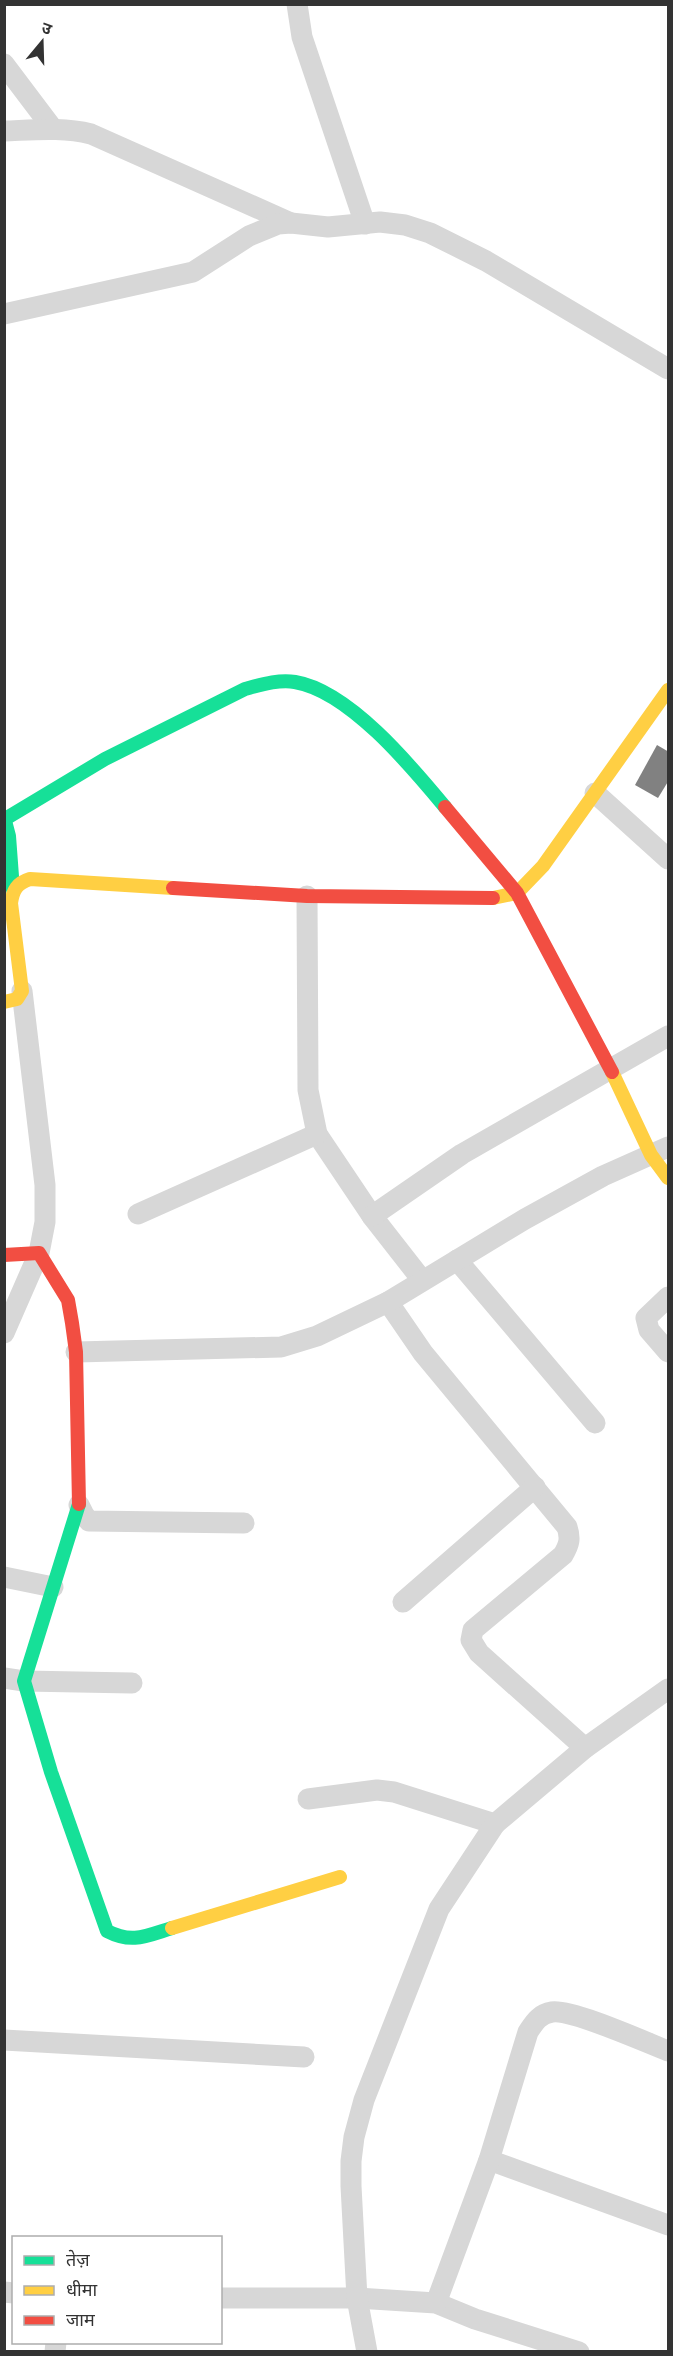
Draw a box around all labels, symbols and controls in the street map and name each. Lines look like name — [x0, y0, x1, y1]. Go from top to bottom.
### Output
north arrow — [12, 12, 72, 72]
text: उ — [39, 17, 55, 39]
legend — [12, 2236, 222, 2344]
text: तेज़ — [66, 2248, 90, 2271]
text: धीमा — [66, 2278, 97, 2301]
text: जाम — [66, 2308, 96, 2331]

